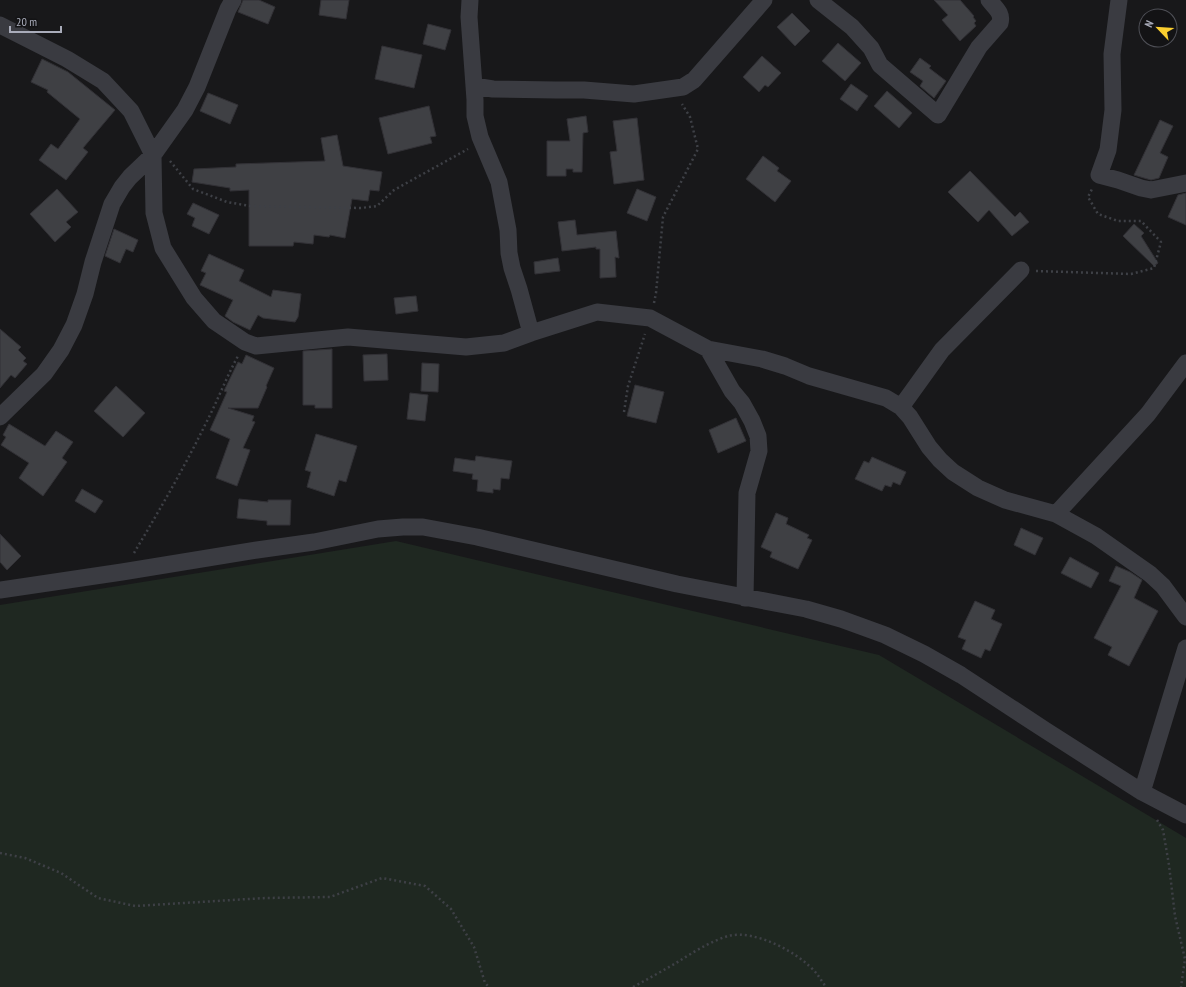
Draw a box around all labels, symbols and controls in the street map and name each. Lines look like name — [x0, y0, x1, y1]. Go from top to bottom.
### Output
scale bar — [10, 8, 61, 34]
north arrow — [1138, 8, 1178, 48]
text: 20 m — [16, 14, 37, 29]
text: N — [1141, 18, 1157, 29]

